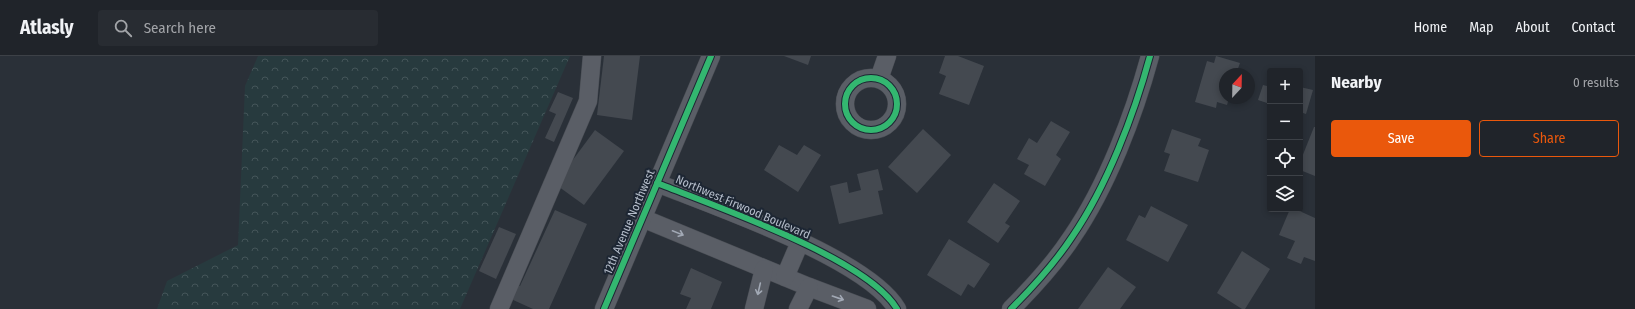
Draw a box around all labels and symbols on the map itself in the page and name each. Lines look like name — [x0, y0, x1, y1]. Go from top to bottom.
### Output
north arrow — [1219, 68, 1255, 104]
street label: 12th Avenue Northwest — [601, 167, 658, 277]
street label: Northwest Firwood Boulevard — [674, 172, 812, 242]
one-way arrow — [672, 229, 684, 237]
one-way arrow — [755, 282, 763, 295]
one-way arrow — [832, 294, 844, 302]

